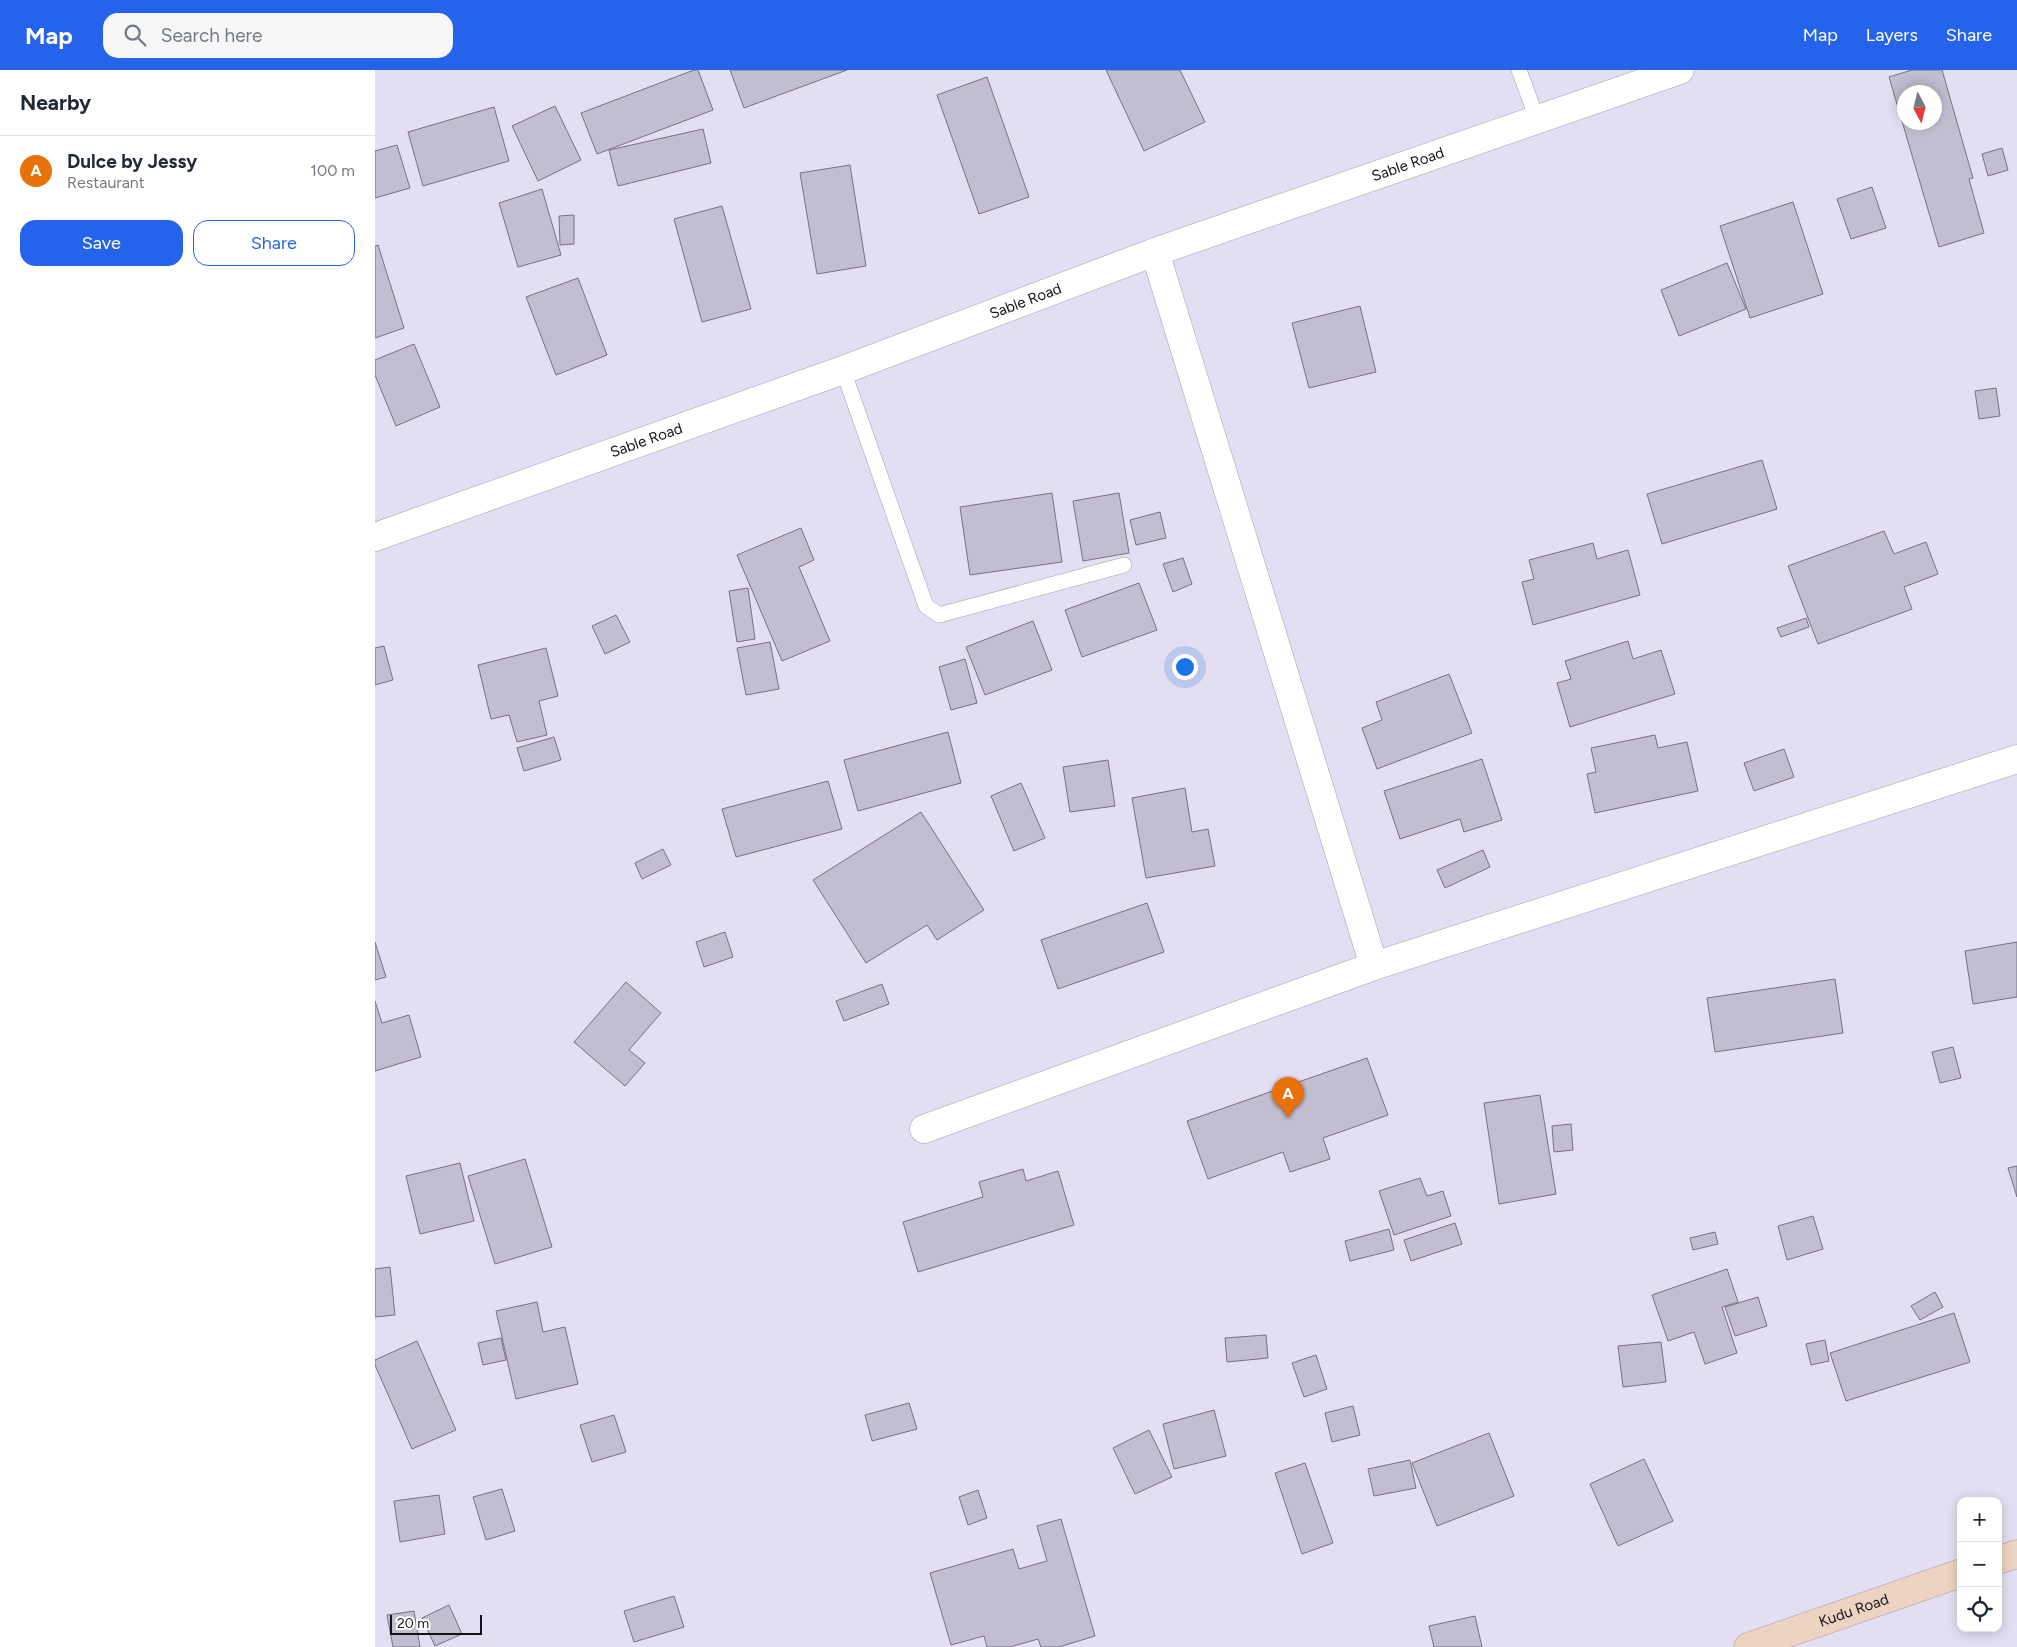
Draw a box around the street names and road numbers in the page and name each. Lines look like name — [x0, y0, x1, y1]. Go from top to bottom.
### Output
street label: Sable Road — [1369, 144, 1446, 185]
street label: Sable Road — [987, 279, 1064, 323]
street label: Sable Road — [608, 419, 685, 461]
street label: Kudu Road — [1816, 1590, 1891, 1631]

